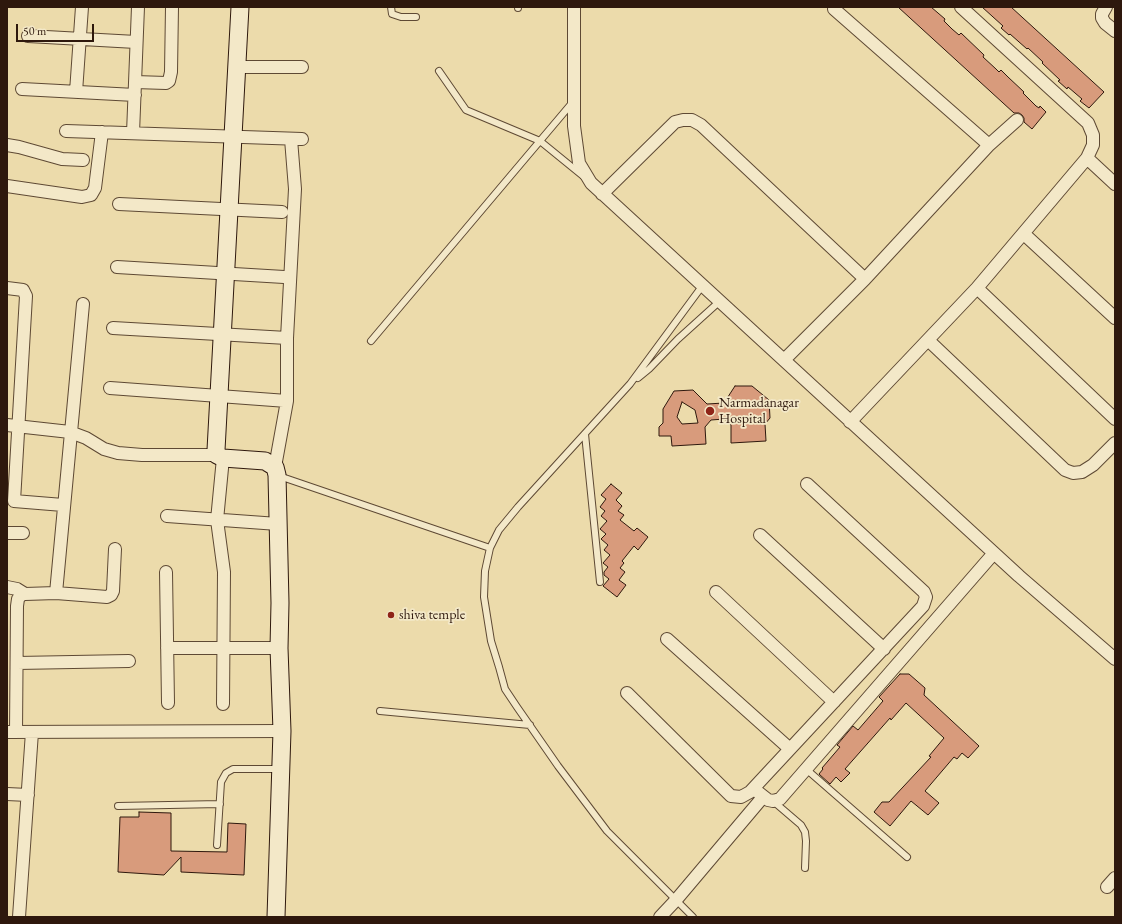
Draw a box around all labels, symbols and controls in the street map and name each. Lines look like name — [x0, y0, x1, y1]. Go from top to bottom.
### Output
scale bar — [18, 16, 96, 42]
text: 50 m — [23, 23, 46, 39]
place label: Narmadanagar Hospital — [719, 395, 799, 428]
marker: Narmadanagar Hospital — [704, 405, 716, 417]
place label: shiva temple — [399, 607, 465, 623]
marker: shiva temple — [386, 610, 396, 620]

